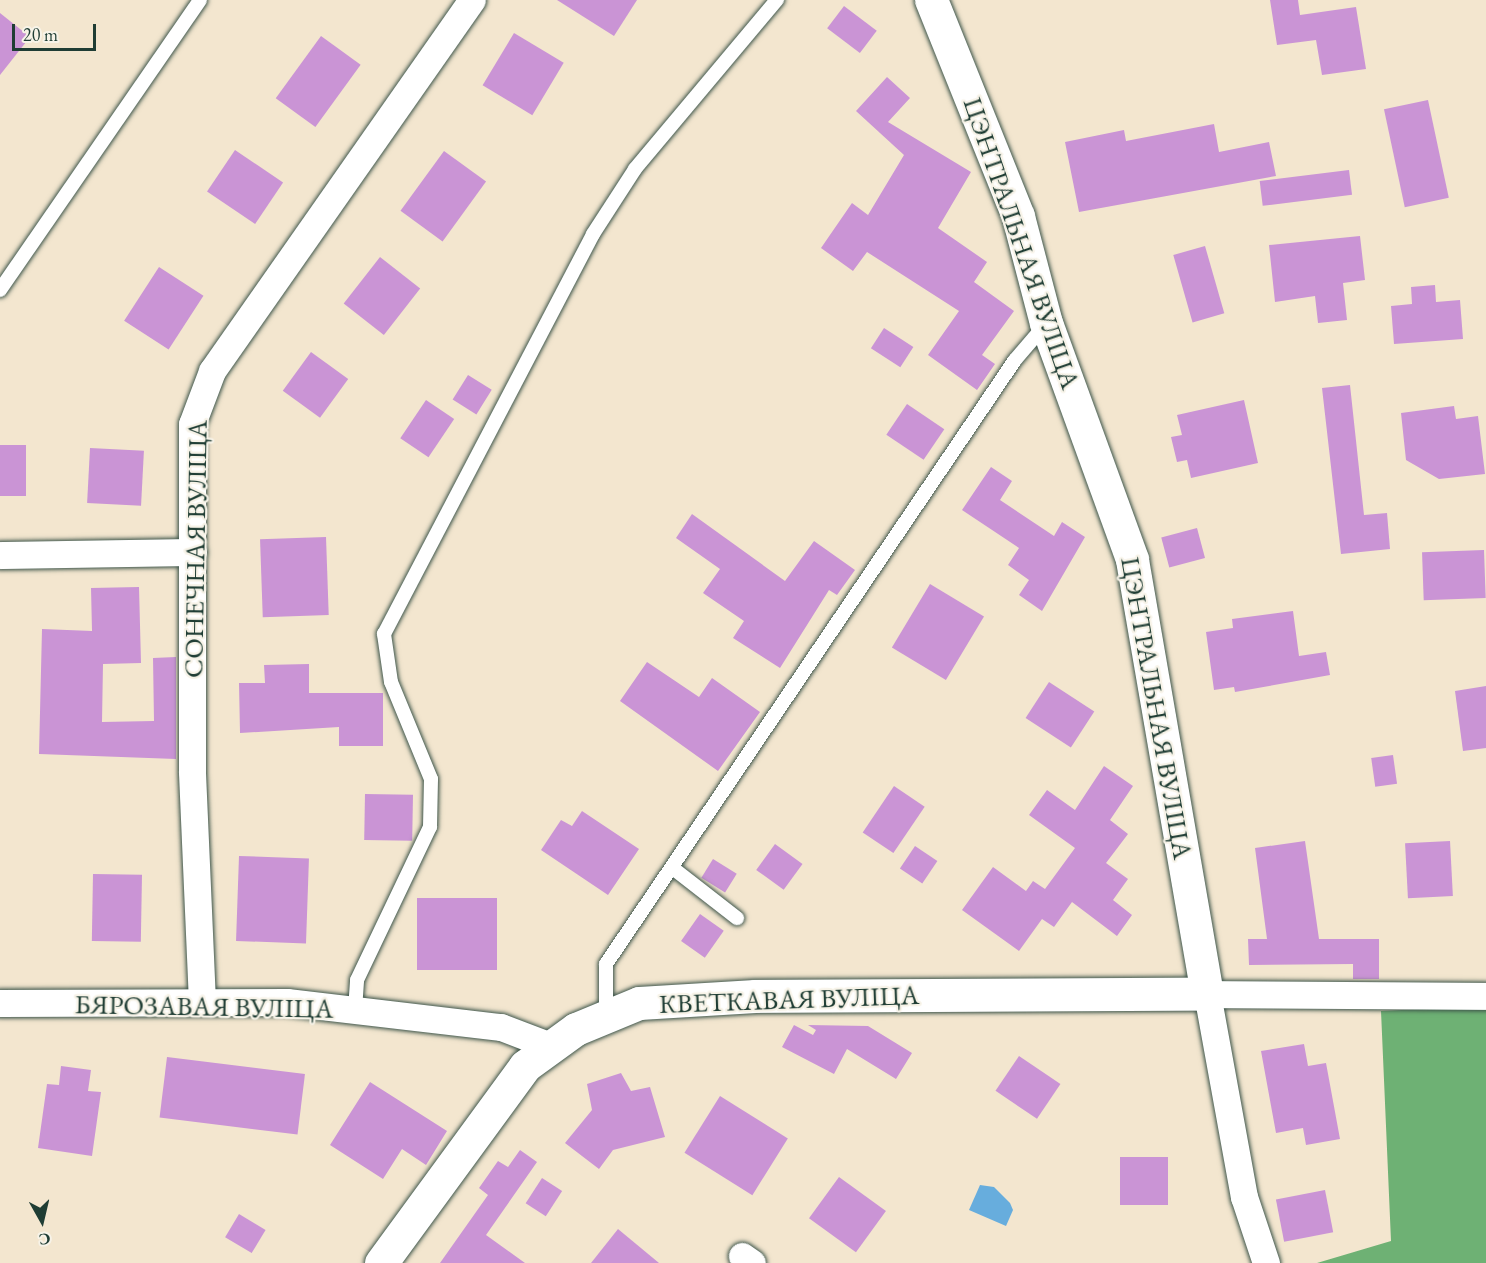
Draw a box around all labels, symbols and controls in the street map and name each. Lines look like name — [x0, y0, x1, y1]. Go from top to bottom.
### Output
scale bar — [15, 12, 99, 50]
text: 20 m — [23, 23, 58, 46]
street label: ЦЭНТРАЛЬНАЯ ВУЛІЦА — [957, 93, 1087, 393]
street label: СОНЕЧНАЯ ВУЛІЦА — [177, 420, 213, 678]
street label: ЦЭНТРАЛЬНАЯ ВУЛІЦА — [1114, 554, 1200, 862]
street label: КВЕТКАВАЯ ВУЛІЦА — [658, 978, 920, 1020]
street label: БЯРОЗАВАЯ ВУЛІЦА — [74, 988, 334, 1024]
north arrow — [12, 1191, 72, 1251]
text: С — [37, 1228, 52, 1251]

